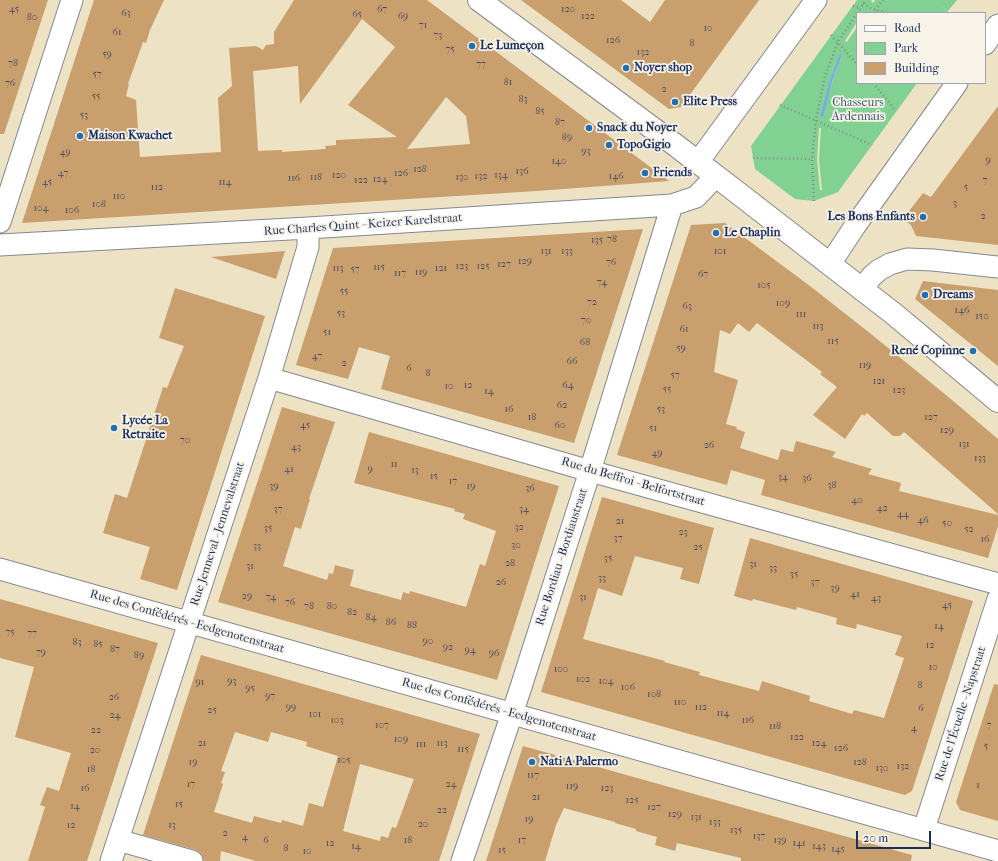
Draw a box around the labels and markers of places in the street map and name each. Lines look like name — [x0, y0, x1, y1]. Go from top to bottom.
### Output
place label: Le Lumeçon — [480, 39, 544, 53]
marker: Le Lumeçon — [467, 41, 477, 51]
place label: Noyer shop — [634, 61, 692, 75]
marker: Noyer shop — [621, 63, 631, 73]
place label: Elite Press — [683, 95, 737, 109]
marker: Elite Press — [670, 97, 680, 107]
place label: Snack du Noyer — [597, 121, 677, 135]
marker: Snack du Noyer — [584, 123, 594, 133]
place label: Maison Kwachet — [88, 129, 173, 143]
marker: Maison Kwachet — [75, 131, 85, 141]
place label: TopoGigio — [617, 138, 671, 152]
marker: TopoGigio — [604, 140, 614, 150]
place label: Friends — [653, 166, 692, 180]
marker: Friends — [640, 168, 650, 178]
place label: Les Bons Enfants — [828, 210, 915, 224]
marker: Les Bons Enfants — [918, 212, 928, 222]
place label: Le Chaplin — [724, 226, 780, 240]
marker: Le Chaplin — [711, 228, 721, 238]
place label: Dreams — [933, 288, 973, 302]
marker: Dreams — [920, 290, 930, 300]
place label: René Copinne — [891, 344, 965, 358]
marker: René Copinne — [968, 346, 978, 356]
place label: Lycée La Retraite — [122, 414, 168, 442]
marker: Lycée La Retraite — [109, 423, 119, 433]
place label: Nati A Palermo — [540, 755, 618, 769]
marker: Nati A Palermo — [527, 757, 537, 767]

